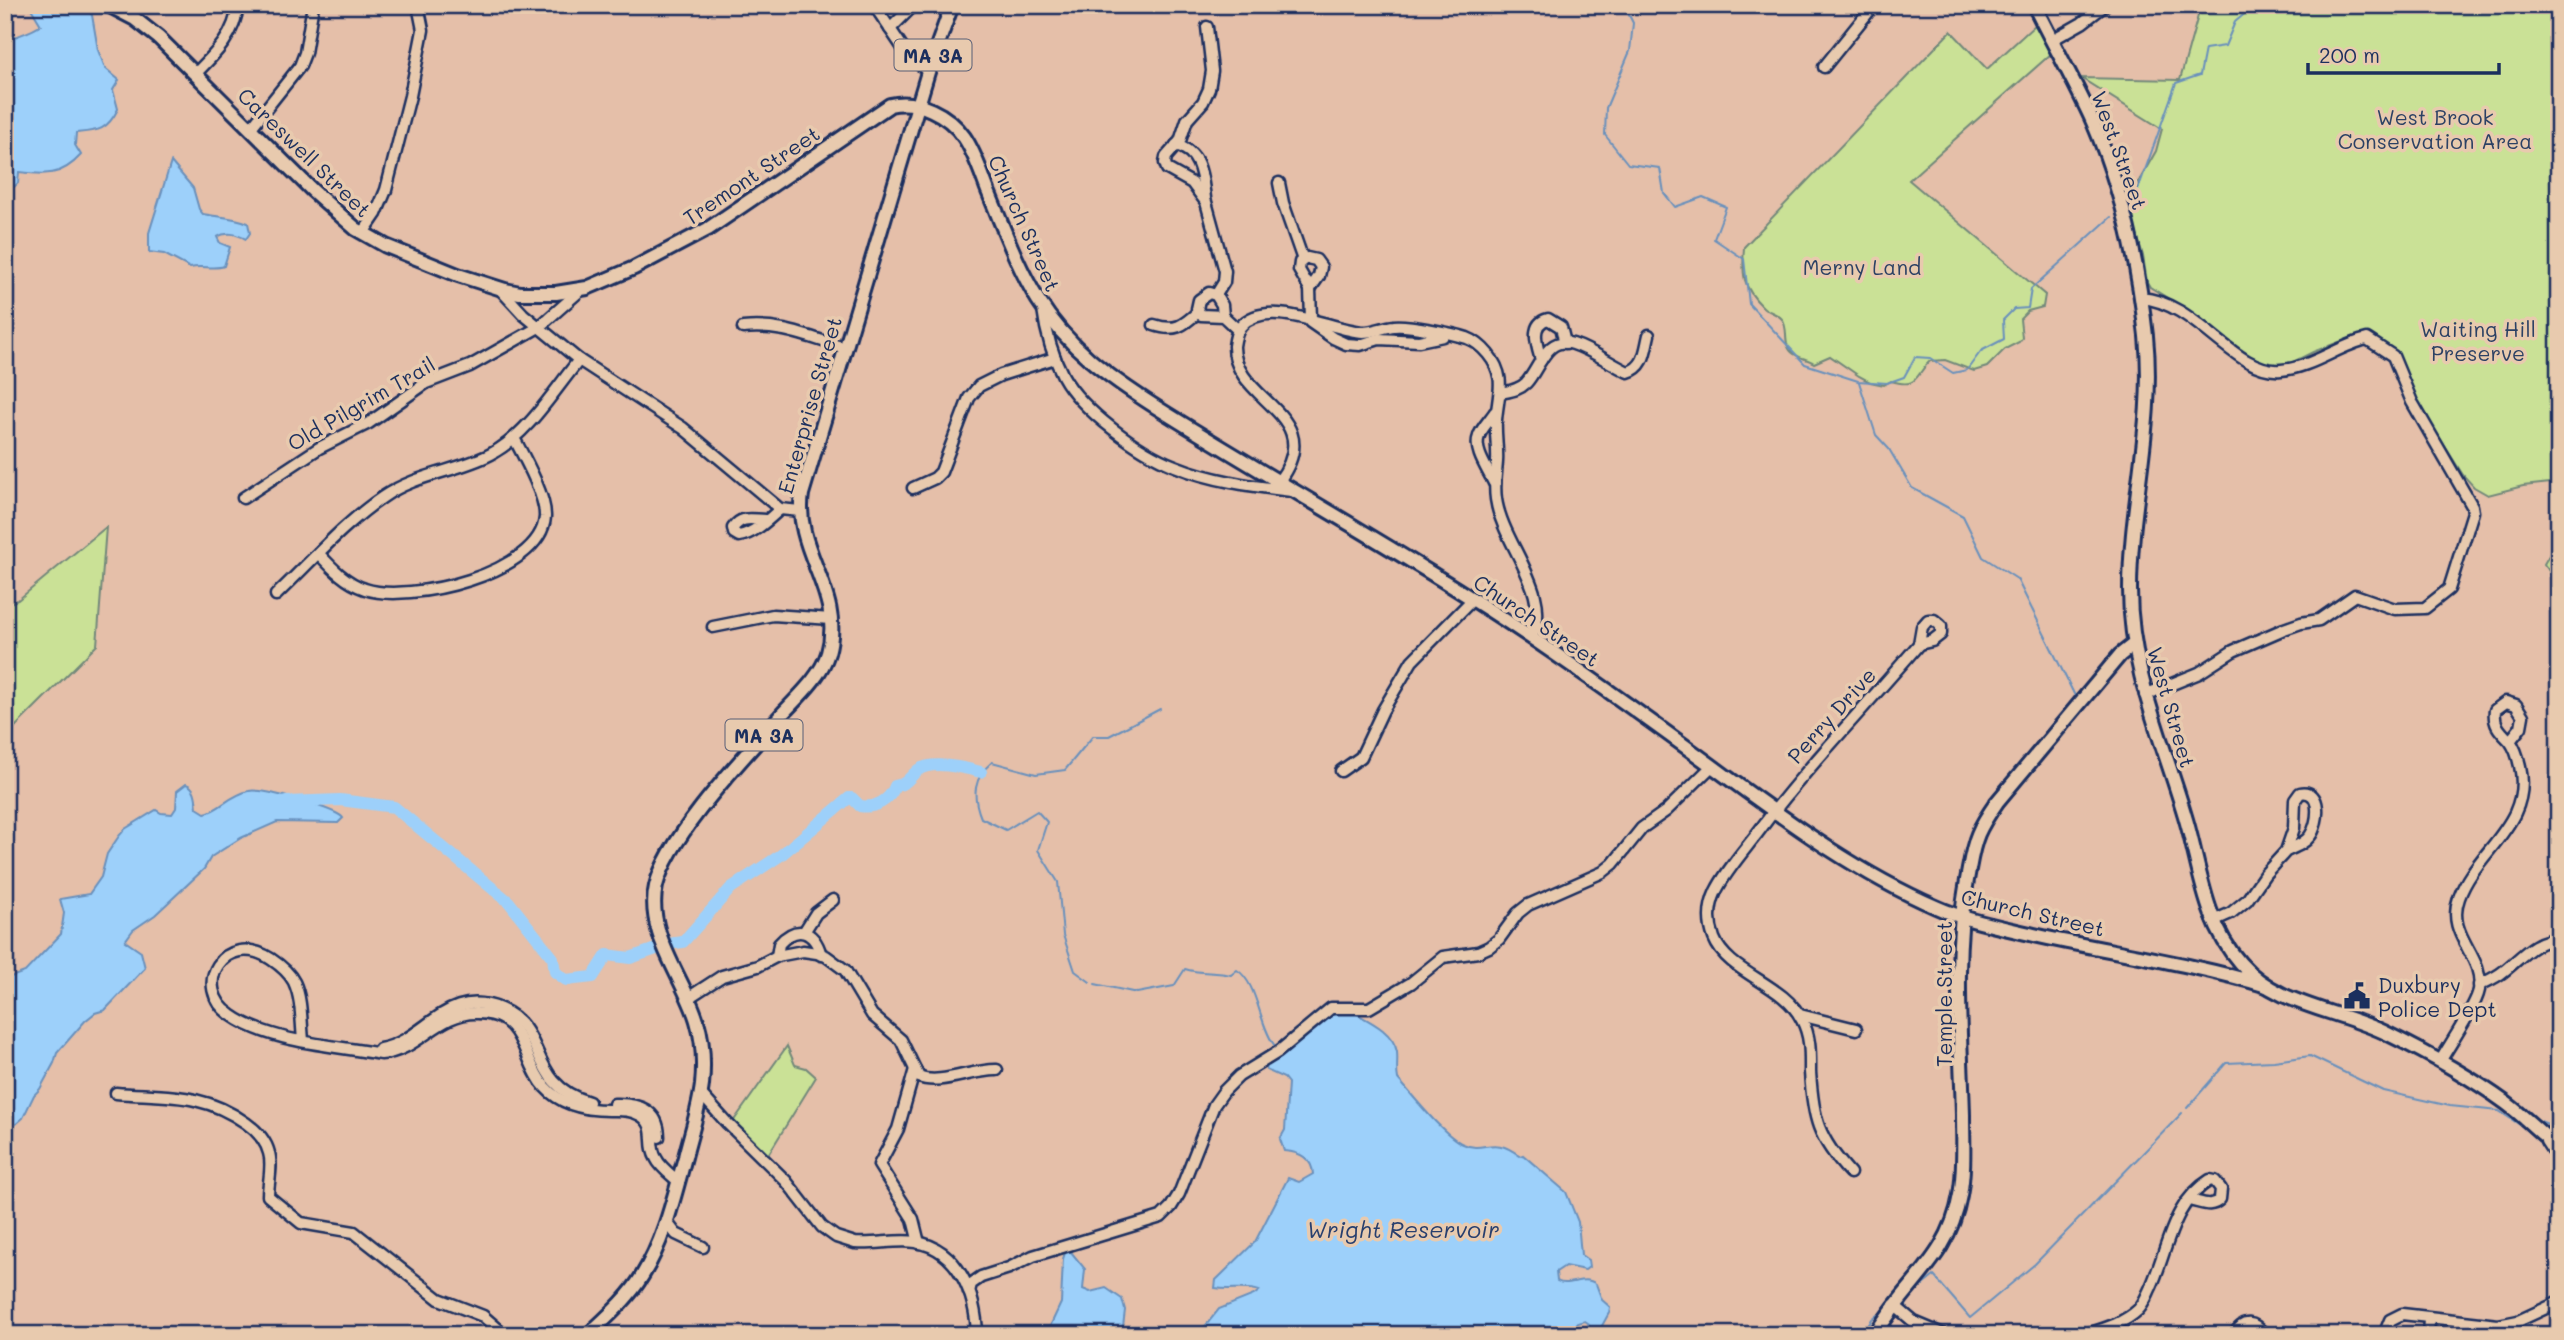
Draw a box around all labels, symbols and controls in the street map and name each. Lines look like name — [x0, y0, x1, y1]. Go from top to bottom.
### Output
scale bar — [2308, 32, 2499, 76]
road number: MA 3A — [894, 40, 972, 70]
text: 200 m — [2319, 41, 2380, 68]
street label: Careswell Street — [233, 81, 377, 223]
street label: West Street — [2086, 87, 2154, 213]
park label: West Brook Conservation Area — [2338, 103, 2532, 154]
street label: Tremont Street — [678, 119, 824, 231]
street label: Church Street — [983, 151, 1067, 295]
park label: Merny Land — [1803, 253, 1921, 280]
street label: Enterprise Street — [771, 313, 847, 497]
park label: Waiting Hill Preserve — [2420, 315, 2536, 366]
street label: Old Pilgrim Trail — [282, 350, 440, 456]
street label: Church Street — [1469, 568, 1605, 672]
street label: West Street — [2142, 643, 2202, 771]
street label: Perry Drive — [1781, 661, 1881, 769]
road number: MA 3A — [726, 720, 802, 750]
street label: Church Street — [1959, 882, 2107, 942]
street label: Temple Street — [1930, 921, 1957, 1067]
place label: Duxbury Police Dept — [2378, 971, 2497, 1022]
public building icon: Duxbury Police Dept — [2342, 981, 2372, 1011]
water label: Wright Reservoir — [1307, 1214, 1499, 1244]

